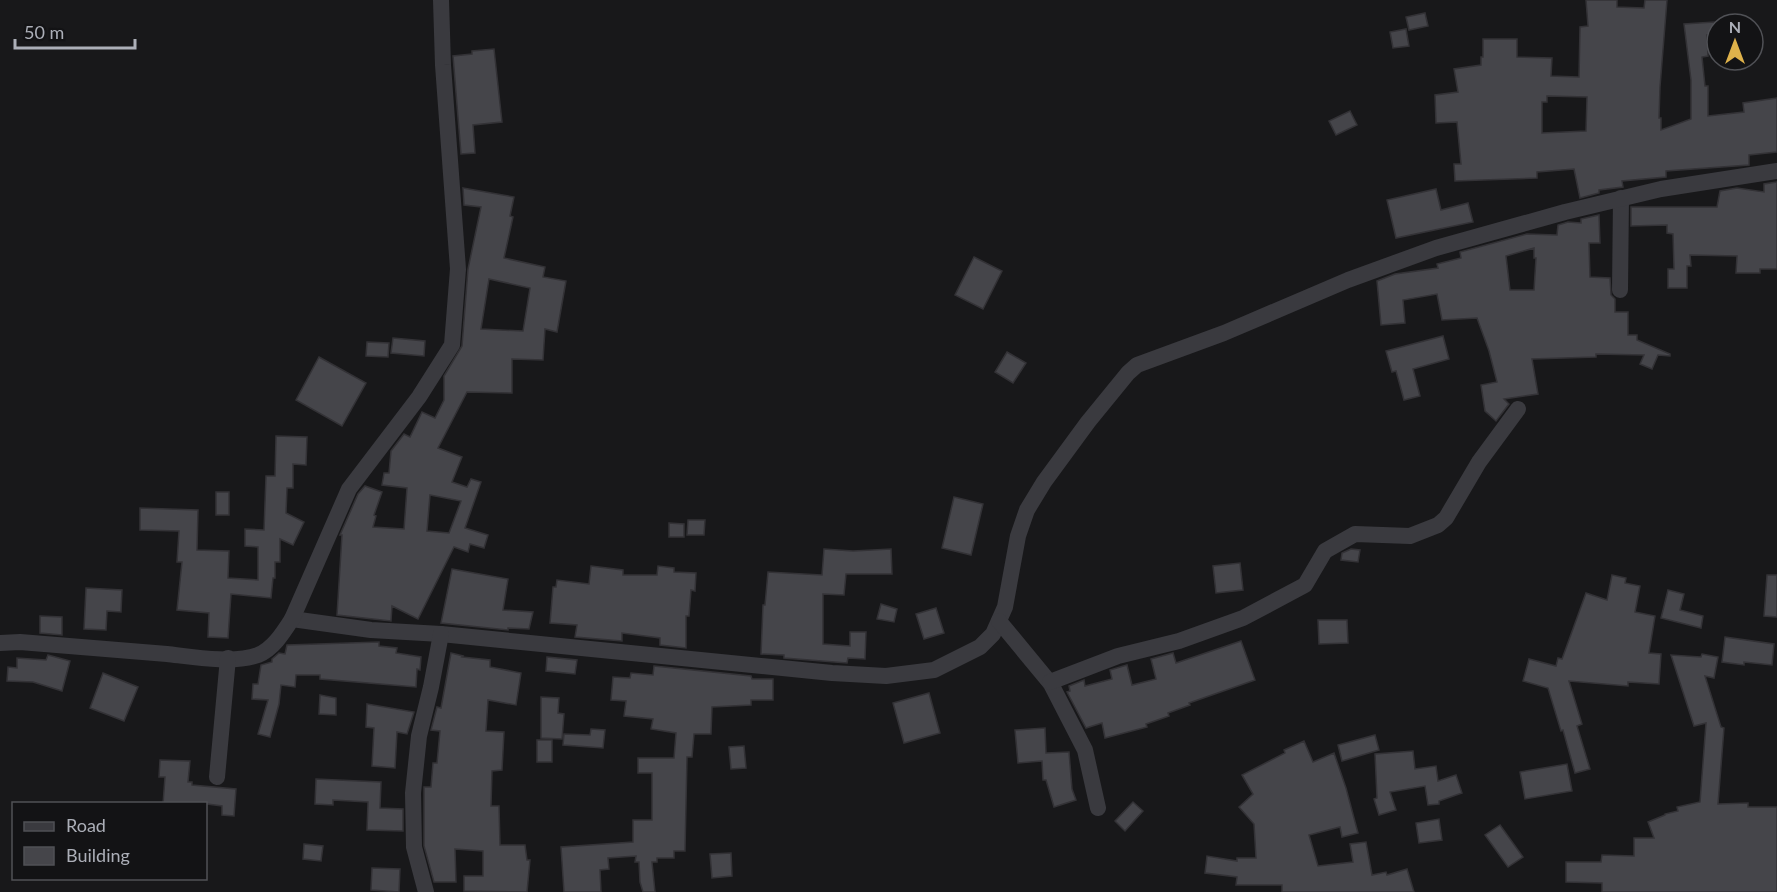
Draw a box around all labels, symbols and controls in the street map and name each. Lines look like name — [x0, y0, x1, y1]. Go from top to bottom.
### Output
scale bar — [15, 12, 135, 50]
north arrow — [1705, 12, 1765, 72]
text: N — [1729, 17, 1741, 36]
text: 50 m — [24, 21, 64, 43]
legend — [12, 802, 207, 880]
text: Road — [66, 814, 106, 836]
text: Building — [66, 844, 130, 866]

